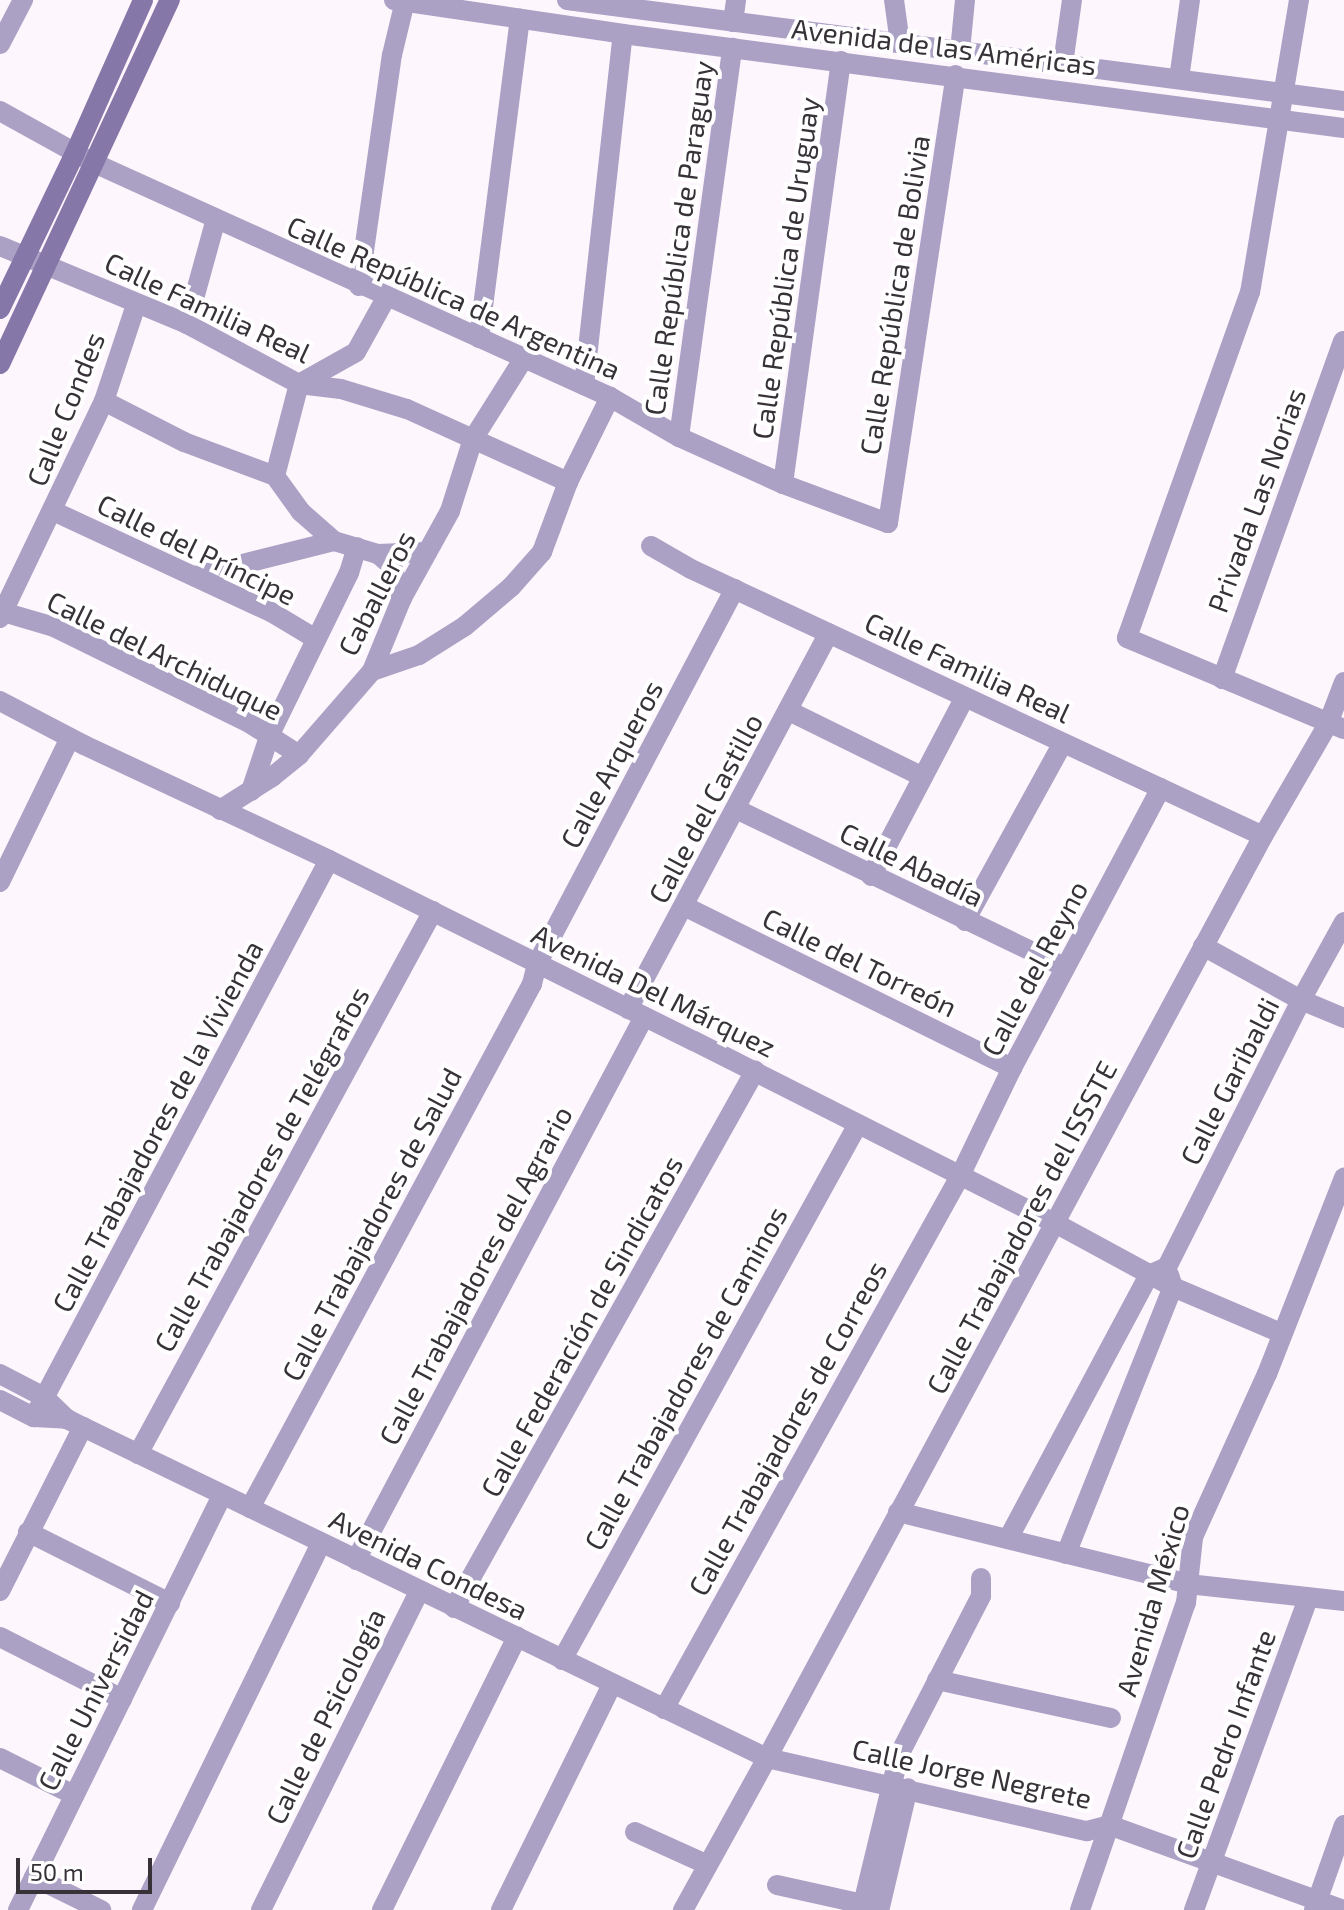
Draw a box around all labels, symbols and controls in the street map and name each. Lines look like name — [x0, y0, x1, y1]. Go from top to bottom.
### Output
street label: Avenida de las Américas — [789, 11, 1099, 81]
street label: Calle República de Paraguay — [636, 59, 720, 417]
street label: Calle República de Uruguay — [744, 95, 826, 441]
street label: Calle República de Bolivia — [852, 133, 936, 457]
street label: Calle República de Argentina — [282, 208, 626, 386]
street label: Calle Familia Real — [100, 245, 316, 369]
street label: Calle Condes — [19, 327, 111, 491]
street label: Privada Las Norias — [1200, 383, 1312, 617]
street label: Calle del Príncipe — [92, 486, 302, 612]
street label: Caballeros — [330, 525, 422, 661]
street label: Calle del Archiduque — [41, 583, 289, 727]
street label: Calle Familia Real — [860, 605, 1076, 729]
street label: Calle Arqueros — [553, 674, 669, 854]
street label: Calle del Castillo — [641, 707, 769, 909]
street label: Calle Abadía — [834, 815, 990, 913]
street label: Calle del Reyno — [974, 874, 1094, 1062]
street label: Calle del Torreón — [757, 900, 963, 1024]
street label: Avenida Del Márquez — [526, 916, 782, 1064]
street label: Calle Trabajadores de la Vivienda — [44, 934, 270, 1318]
street label: Calle Trabajadores de Telégrafos — [146, 980, 376, 1358]
street label: Calle Garibaldi — [1172, 992, 1286, 1170]
street label: Calle Trabajadores del ISSSTE — [918, 1054, 1124, 1400]
street label: Calle Trabajadores de Salud — [274, 1061, 468, 1387]
street label: Calle Trabajadores del Agrario — [371, 1099, 579, 1451]
street label: Calle Federación de Sindicatos — [473, 1150, 689, 1502]
street label: Calle Trabajadores de Caminos — [576, 1200, 794, 1556]
street label: Calle Trabajadores de Correos — [681, 1255, 893, 1601]
street label: Avenida México — [1109, 1500, 1195, 1700]
street label: Avenida Condesa — [324, 1502, 534, 1626]
street label: Calle Universidad — [30, 1584, 160, 1796]
street label: Calle de Psicología — [258, 1603, 392, 1829]
street label: Calle Pedro Infante — [1168, 1625, 1282, 1863]
street label: Calle Jorge Negrete — [849, 1731, 1095, 1815]
scale bar — [20, 1842, 156, 1892]
text: 50 m — [30, 1857, 84, 1886]

